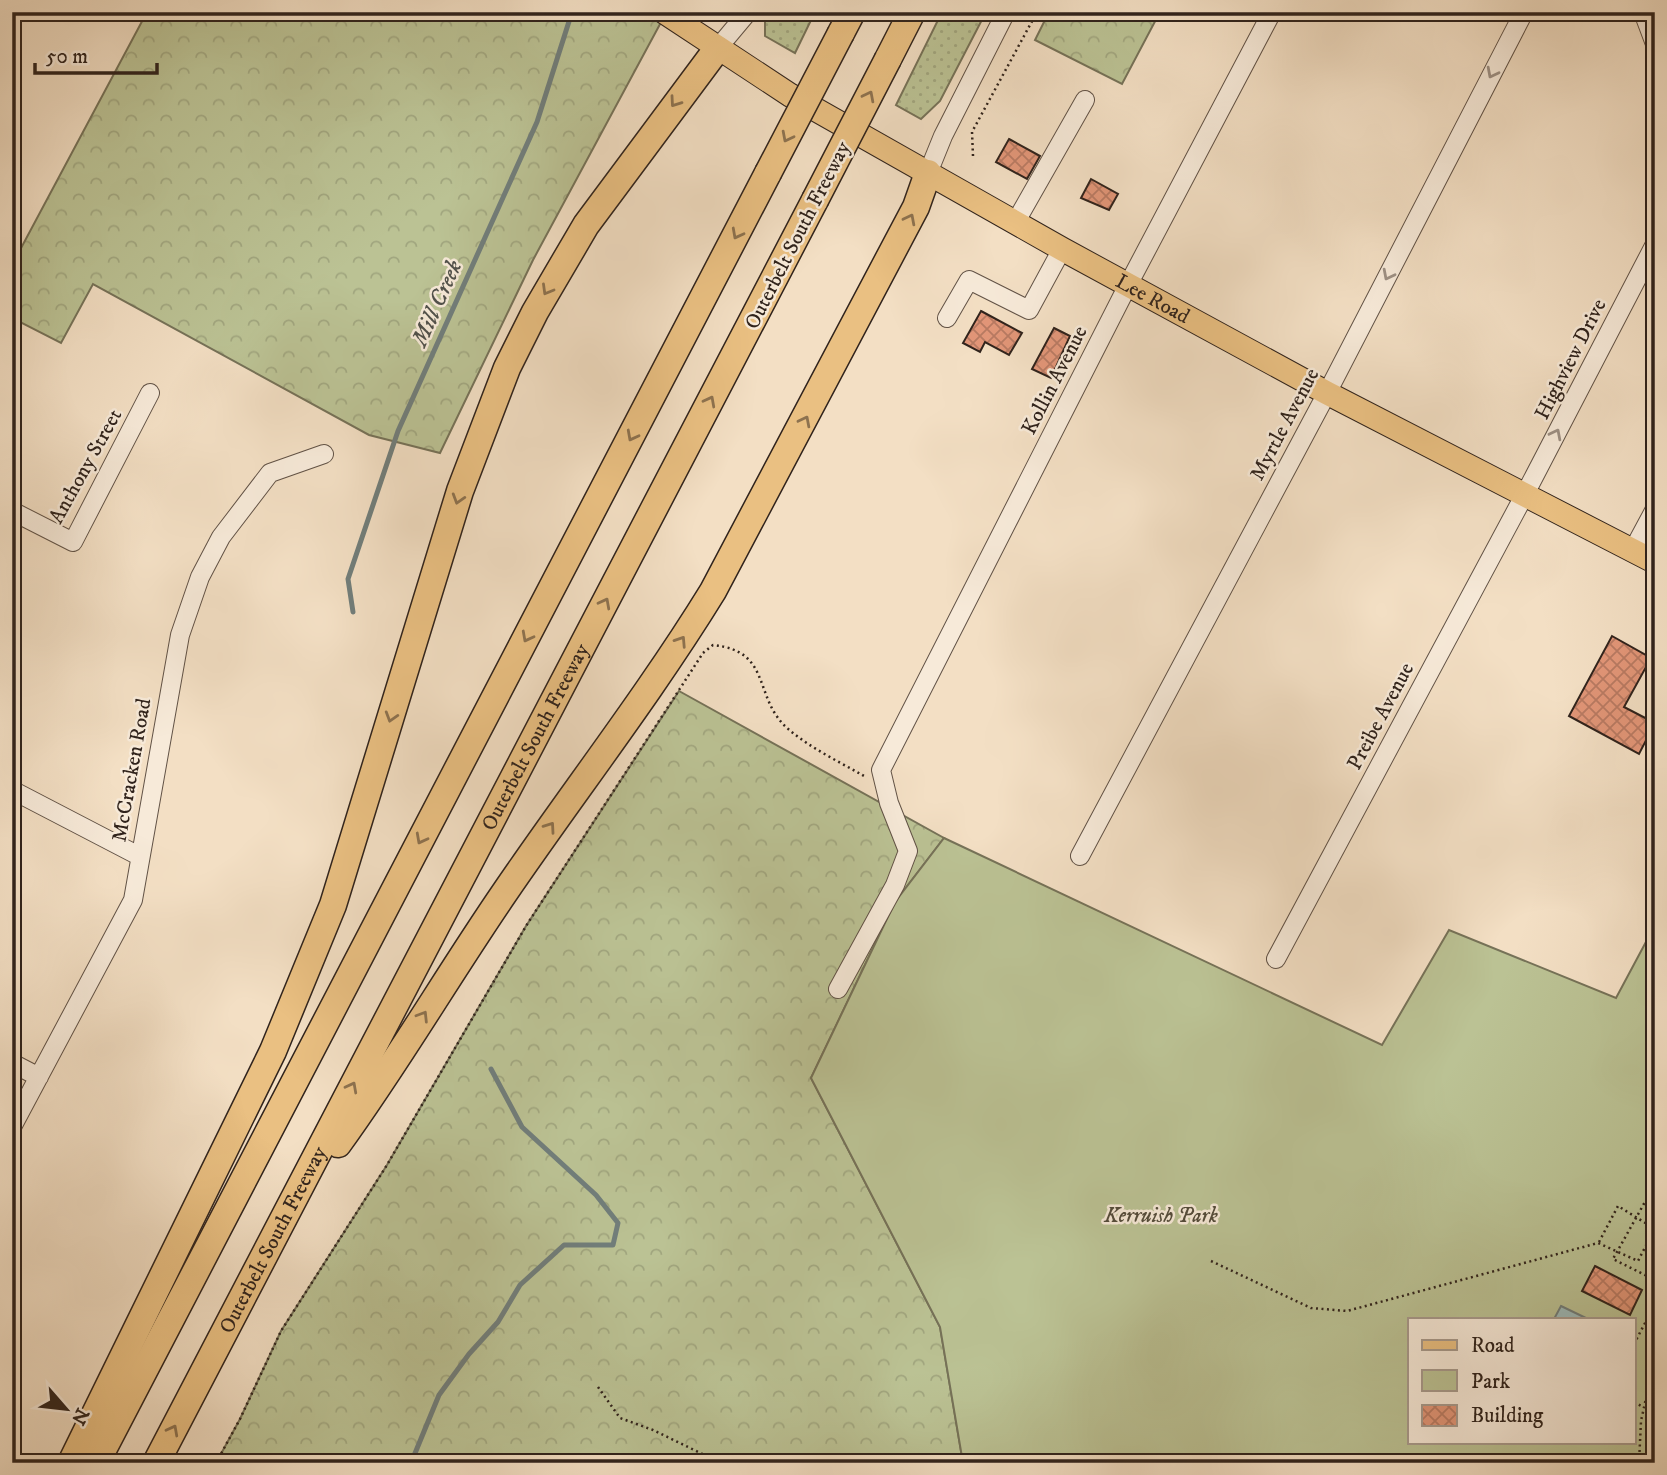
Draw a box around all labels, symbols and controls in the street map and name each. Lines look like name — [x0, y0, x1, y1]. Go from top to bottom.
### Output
scale bar — [35, 32, 158, 76]
text: 50 m — [46, 44, 88, 70]
one-way arrow — [1487, 66, 1501, 78]
one-way arrow — [860, 91, 874, 103]
one-way arrow — [671, 94, 683, 107]
one-way arrow — [782, 130, 795, 143]
street label: Outerbelt South Freeway — [739, 136, 857, 334]
one-way arrow — [901, 214, 915, 226]
one-way arrow — [731, 227, 745, 239]
water label: Mill Creek — [405, 256, 469, 353]
one-way arrow — [1382, 268, 1396, 280]
street label: Lee Road — [1111, 269, 1195, 330]
one-way arrow — [542, 283, 555, 296]
street label: Highview Drive — [1529, 294, 1613, 424]
street label: Kollin Avenue — [1016, 321, 1094, 439]
street label: Myrtle Avenue — [1244, 364, 1325, 485]
one-way arrow — [701, 396, 715, 408]
street label: Anthony Street — [44, 404, 128, 528]
one-way arrow — [796, 415, 810, 428]
one-way arrow — [626, 428, 640, 441]
one-way arrow — [1548, 429, 1562, 441]
one-way arrow — [451, 493, 466, 505]
one-way arrow — [596, 598, 610, 610]
one-way arrow — [521, 630, 535, 642]
one-way arrow — [673, 636, 686, 649]
street label: Outerbelt South Freeway — [476, 639, 596, 835]
street label: Preibe Avenue — [1342, 658, 1420, 775]
street label: McCracken Road — [107, 696, 158, 844]
one-way arrow — [384, 710, 399, 722]
one-way arrow — [542, 822, 554, 835]
one-way arrow — [416, 832, 430, 844]
one-way arrow — [415, 1011, 428, 1024]
one-way arrow — [344, 1082, 358, 1094]
street label: Outerbelt South Freeway — [214, 1141, 333, 1338]
park label: Kerruish Park — [1103, 1203, 1218, 1229]
legend — [1408, 1318, 1636, 1444]
text: Road — [1471, 1333, 1515, 1359]
text: Park — [1471, 1369, 1511, 1395]
north arrow — [32, 1374, 102, 1444]
text: Building — [1471, 1403, 1544, 1429]
text: N — [66, 1404, 94, 1429]
one-way arrow — [165, 1425, 179, 1437]

